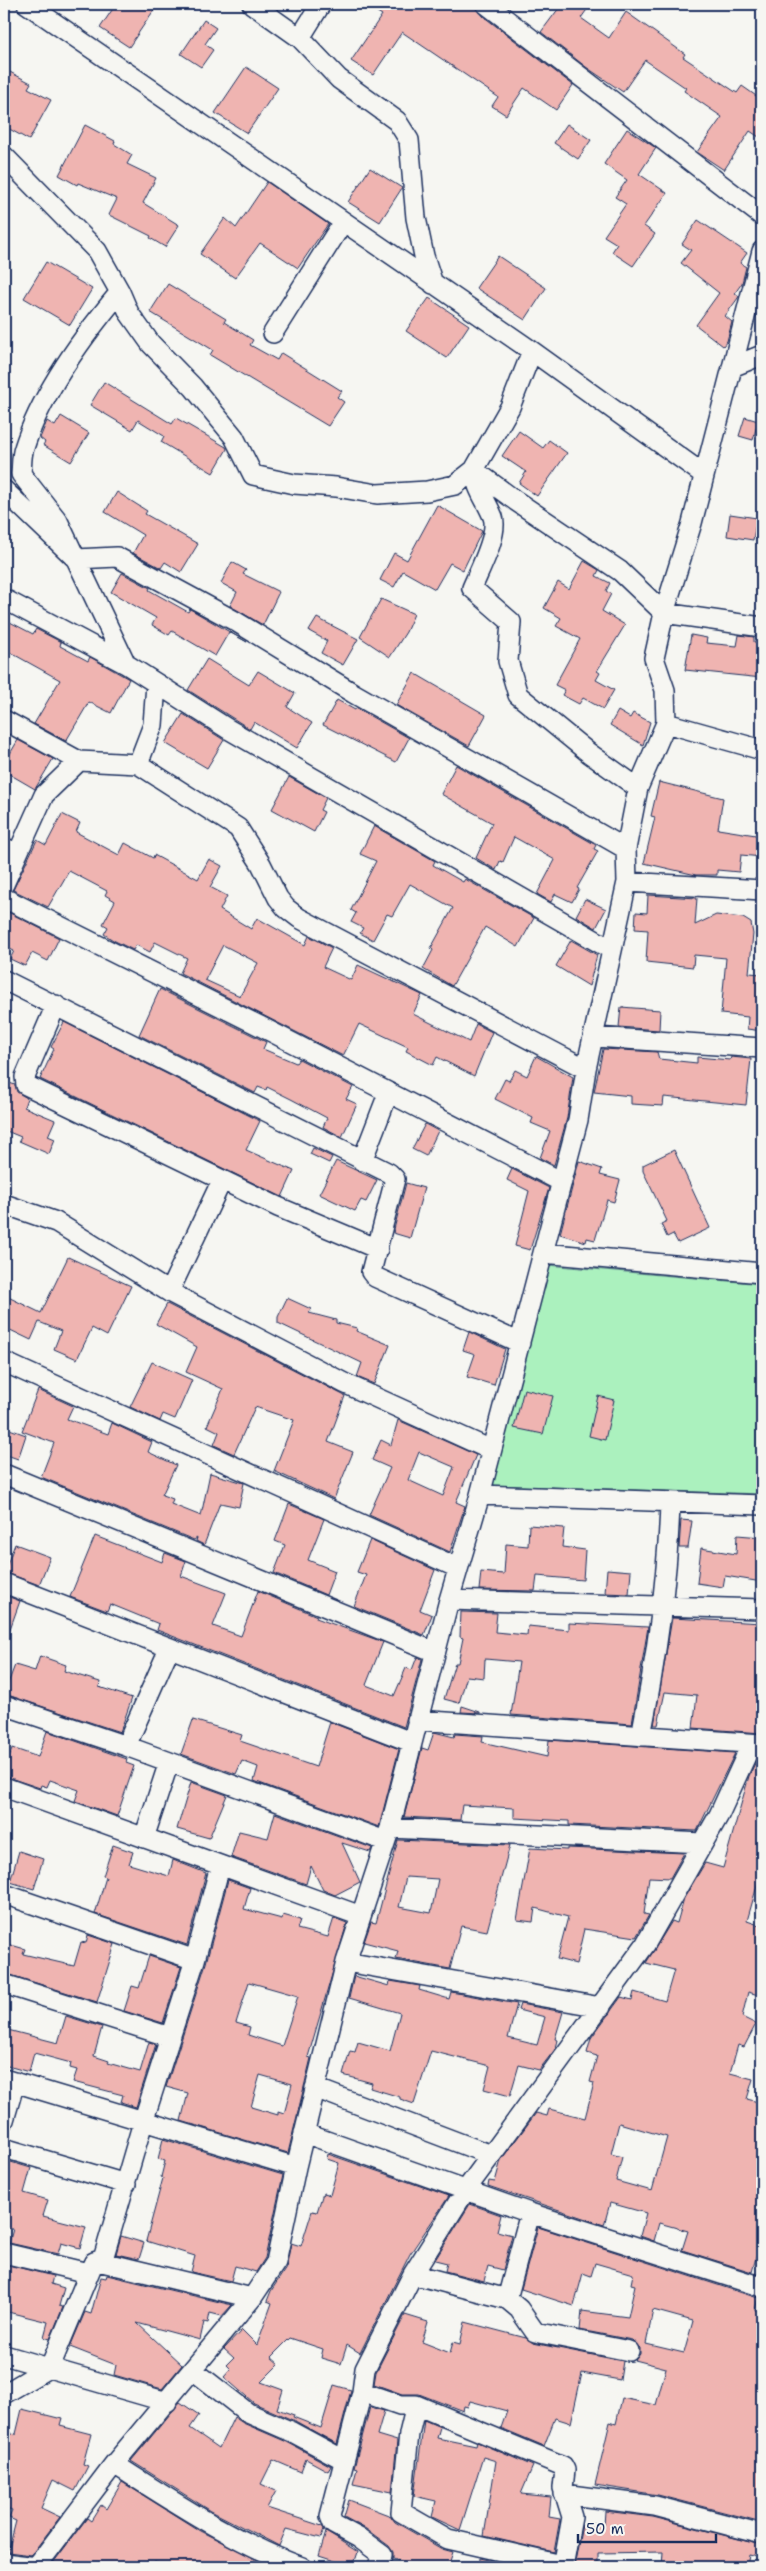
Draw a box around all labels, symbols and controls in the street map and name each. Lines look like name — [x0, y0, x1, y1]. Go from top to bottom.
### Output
scale bar — [578, 2511, 716, 2543]
text: 50 m — [586, 2519, 624, 2539]

